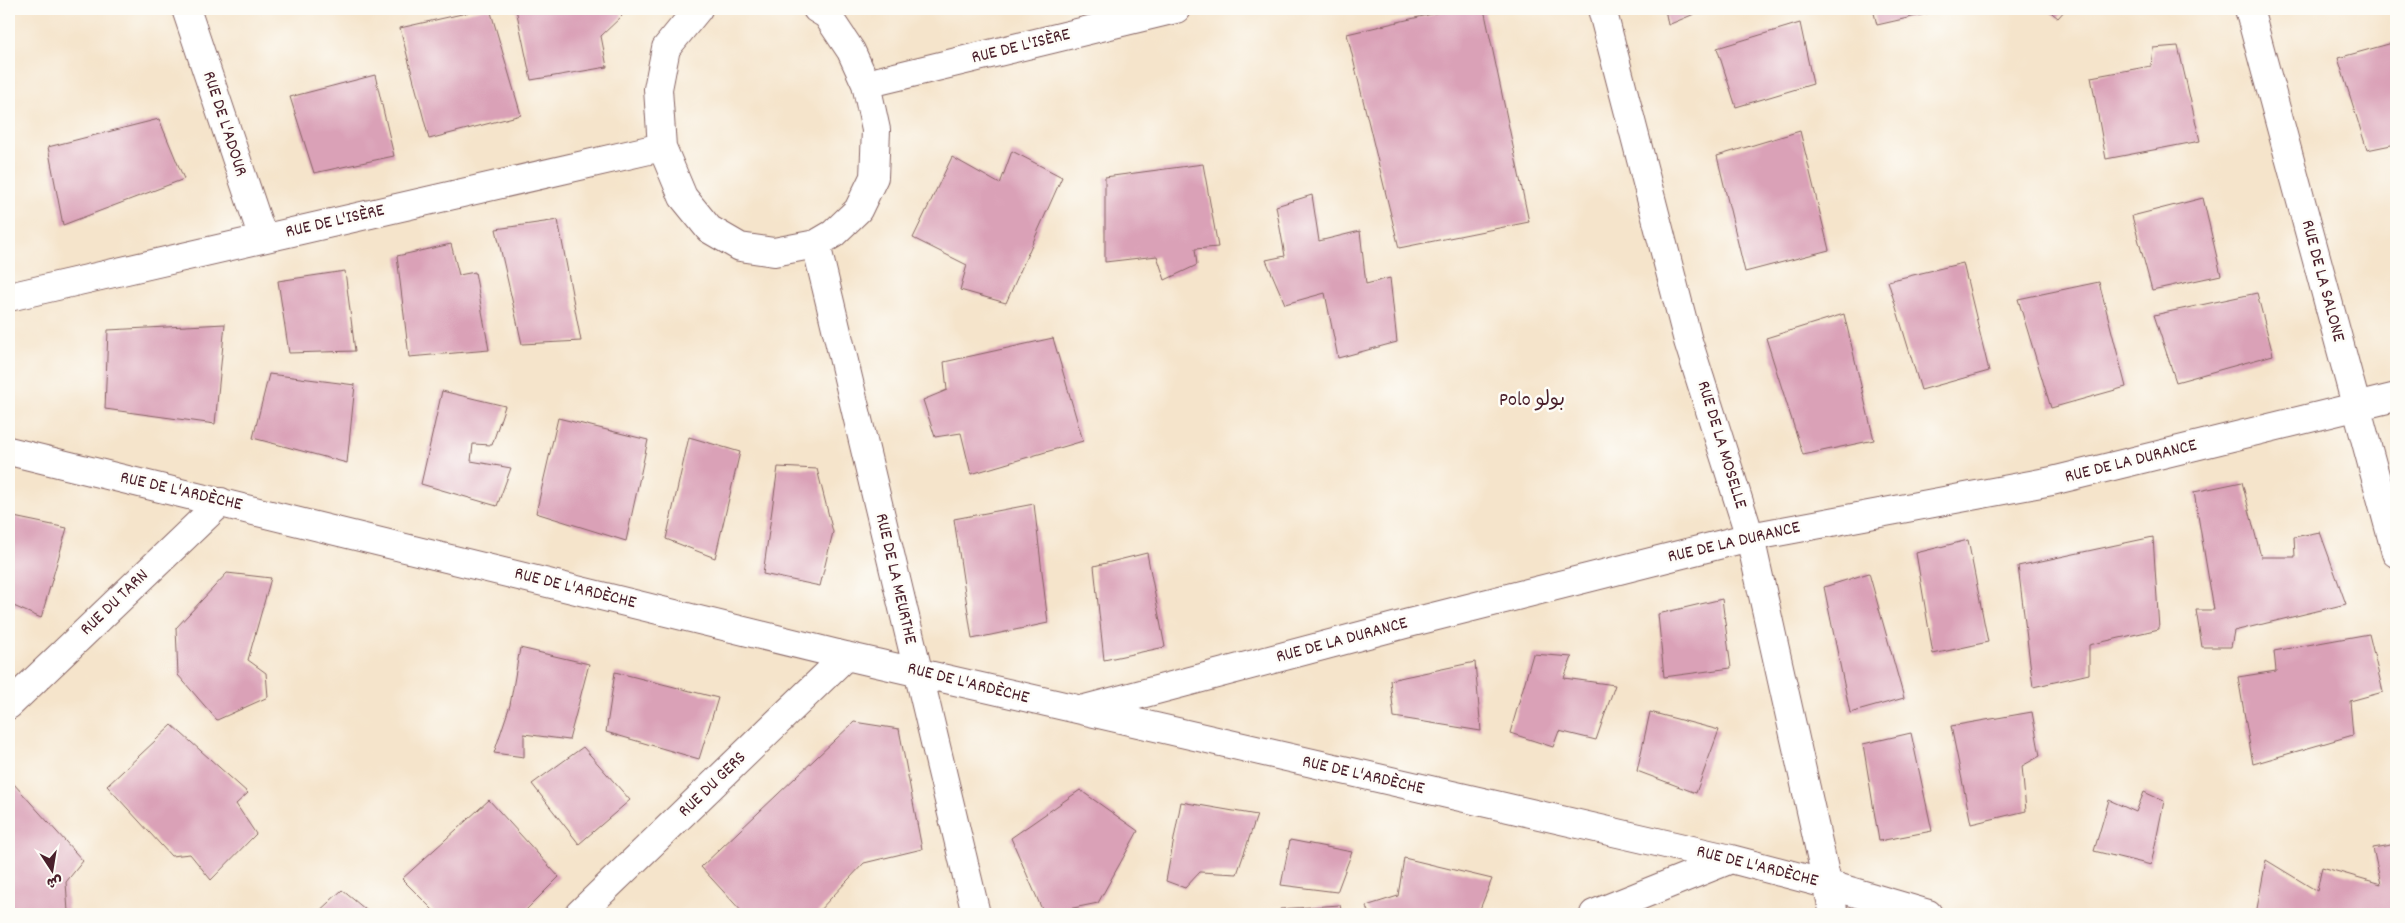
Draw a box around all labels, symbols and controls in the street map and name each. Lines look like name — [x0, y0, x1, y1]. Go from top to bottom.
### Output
street label: RUE DE L'ISÈRE — [969, 23, 1073, 71]
street label: RUE DE L'ADOUR — [195, 68, 253, 180]
street label: RUE DE L'ISÈRE — [283, 198, 387, 246]
street label: RUE DE LA SALONE — [2294, 217, 2350, 345]
street label: RUE DE LA MOSELLE — [1690, 378, 1752, 512]
district label: Polo بولو — [1499, 387, 1565, 415]
street label: RUE DE LA DURANCE — [2062, 434, 2200, 490]
street label: RUE DE L'ARDÈCHE — [118, 466, 244, 518]
street label: RUE DE LA MEURTHE — [868, 511, 922, 647]
street label: RUE DE LA DURANCE — [1665, 516, 1803, 570]
street label: RUE DE L'ARDÈCHE — [512, 562, 638, 616]
street label: RUE DU TARN — [75, 564, 155, 642]
street label: RUE DE LA DURANCE — [1273, 611, 1411, 671]
street label: RUE DE L'ARDÈCHE — [905, 657, 1031, 711]
street label: RUE DU GERS — [673, 746, 753, 824]
street label: RUE DE L'ARDÈCHE — [1300, 750, 1426, 802]
street label: RUE DE L'ARDÈCHE — [1694, 840, 1820, 894]
north arrow — [28, 846, 78, 896]
text: ش — [45, 869, 64, 892]

